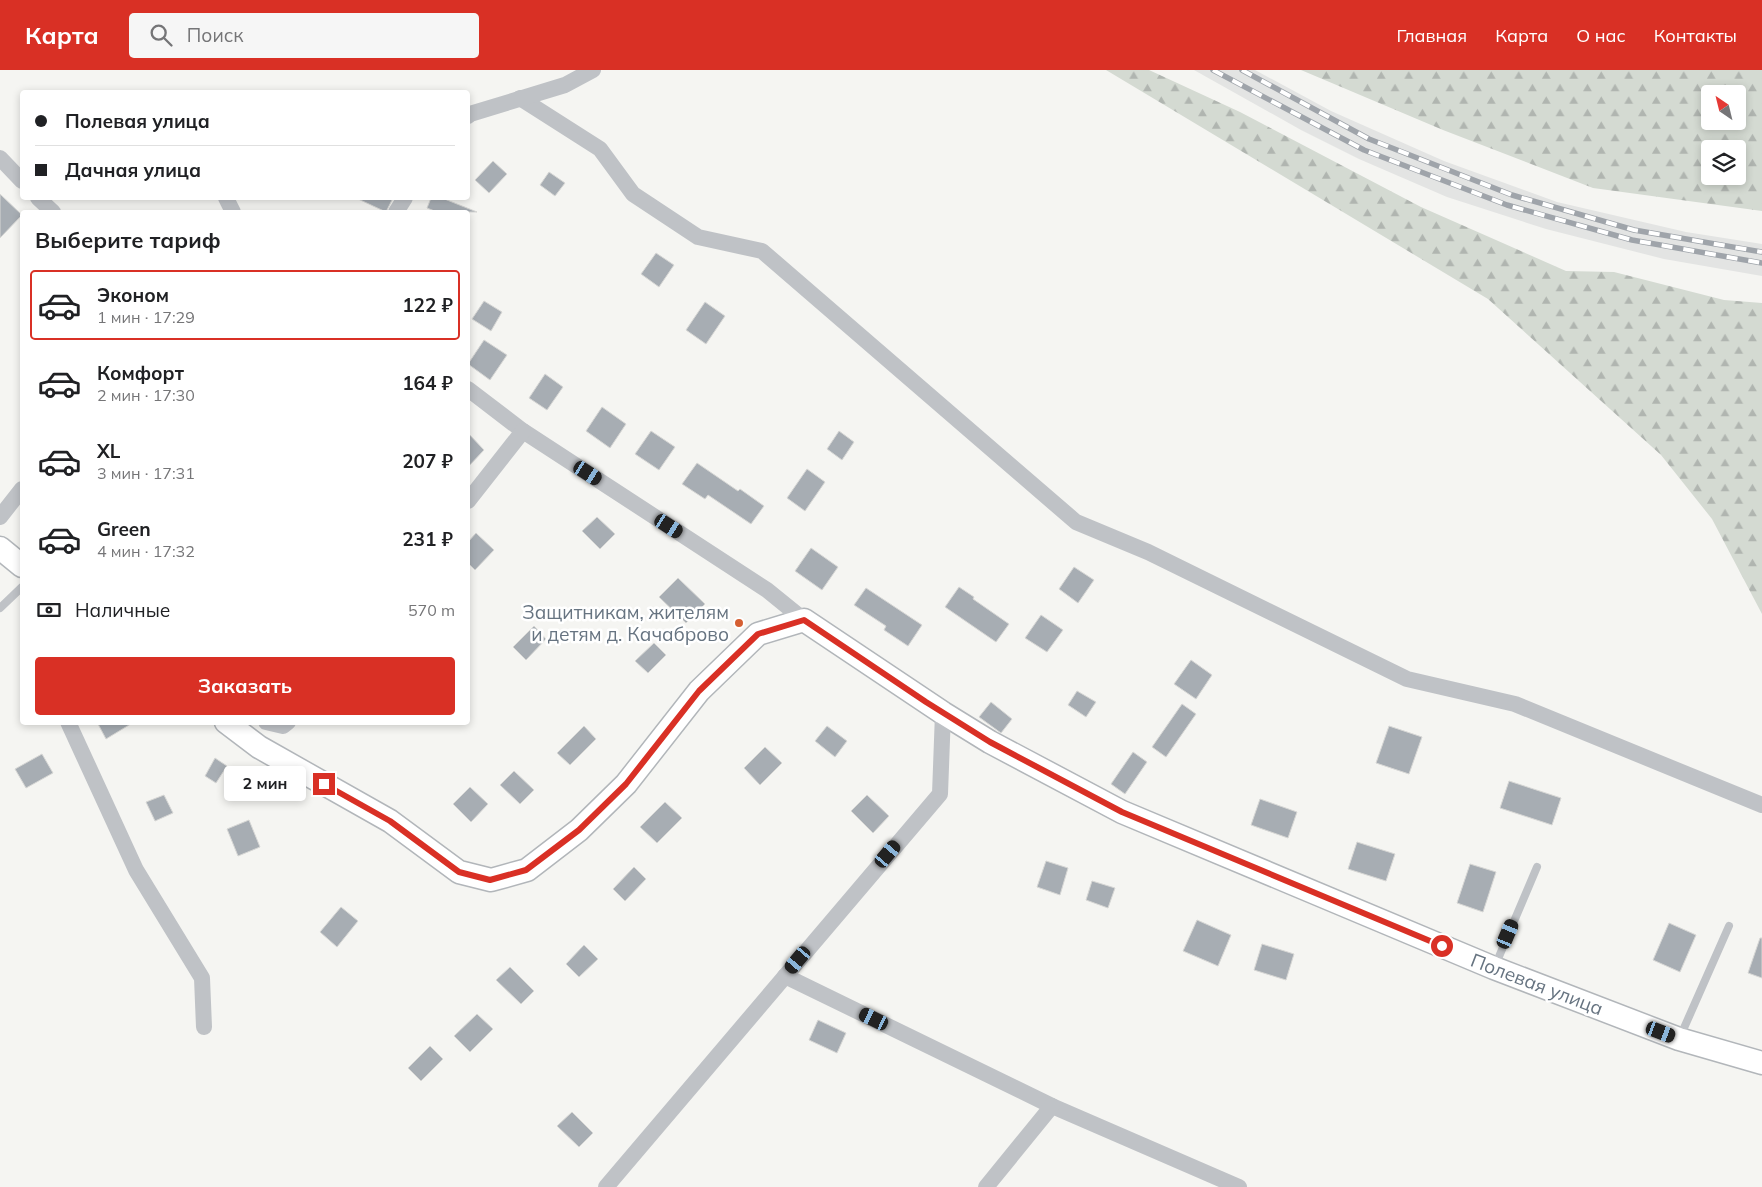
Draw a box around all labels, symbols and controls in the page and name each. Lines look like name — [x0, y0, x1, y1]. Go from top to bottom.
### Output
search box — [129, 13, 479, 58]
text: Карта — [25, 20, 99, 50]
icon: search — [147, 21, 175, 49]
text: Поиск — [187, 23, 244, 47]
text: Главная — [1397, 24, 1467, 47]
text: Карта — [1495, 24, 1548, 47]
text: О нас — [1576, 24, 1626, 47]
text: Контакты — [1654, 24, 1737, 47]
north arrow — [1701, 85, 1746, 130]
map controls — [1701, 85, 1746, 185]
text: Полевая улица — [65, 109, 210, 133]
button: layers — [1701, 140, 1746, 185]
text: Дачная улица — [65, 158, 201, 182]
text: Выберите тариф — [35, 226, 221, 254]
icon: car — [37, 283, 82, 328]
text: Эконом — [97, 283, 169, 307]
text: 122 ₽ — [402, 293, 453, 317]
text: 1 мин · 17:29 — [97, 307, 195, 327]
icon: car — [37, 361, 82, 406]
text: Комфорт — [97, 361, 184, 385]
text: 164 ₽ — [402, 371, 453, 395]
text: 2 мин · 17:30 — [97, 385, 195, 405]
icon: car — [37, 439, 82, 484]
text: XL — [97, 439, 120, 463]
text: 207 ₽ — [402, 449, 453, 473]
car — [571, 459, 604, 487]
text: 3 мин · 17:31 — [97, 463, 195, 483]
car — [652, 512, 685, 540]
icon: car — [37, 517, 82, 562]
text: Green — [97, 517, 151, 541]
text: 231 ₽ — [402, 527, 453, 551]
text: 4 мин · 17:32 — [97, 541, 195, 561]
icon: cash — [35, 596, 63, 624]
text: Наличные — [75, 598, 170, 622]
text: 570 m — [408, 600, 455, 620]
place label: Защитникам, жителям и детям д. Качаброво — [522, 600, 729, 646]
marker: Защитникам, жителям и детям д. Качаброво — [733, 617, 745, 629]
button: Заказать — [35, 657, 455, 715]
callout: 2 мин — [224, 766, 306, 802]
text: 2 мин — [243, 773, 287, 793]
route end — [313, 773, 335, 795]
car — [872, 838, 903, 870]
car — [1495, 917, 1520, 951]
route start — [1431, 935, 1453, 957]
car — [782, 944, 813, 976]
street label: Полевая улица — [1467, 948, 1607, 1020]
car — [857, 1006, 890, 1032]
car — [1644, 1020, 1677, 1044]

